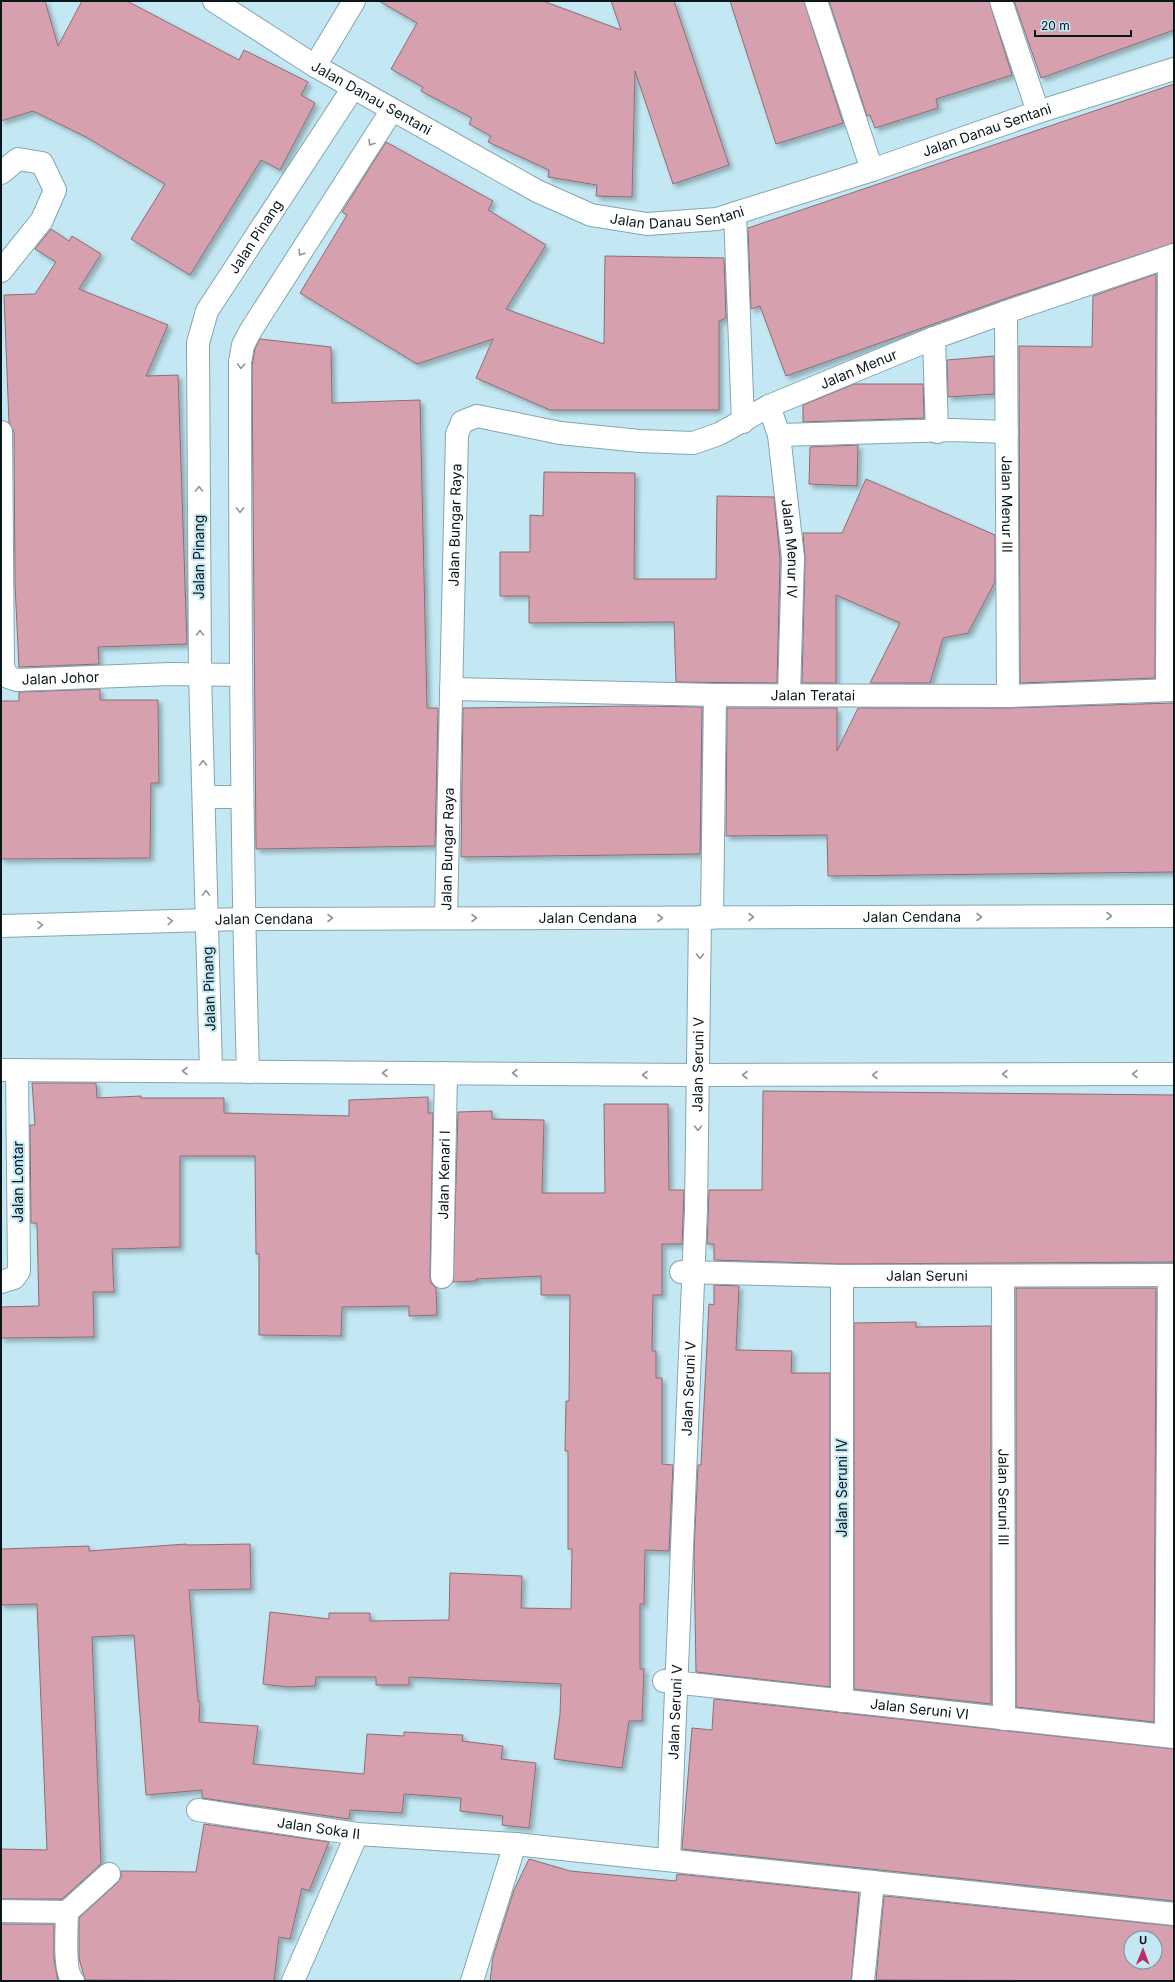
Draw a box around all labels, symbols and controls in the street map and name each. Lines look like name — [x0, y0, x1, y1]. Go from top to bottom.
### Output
scale bar — [1035, 12, 1131, 38]
text: 20 m — [1041, 18, 1070, 33]
street label: Jalan Danau Sentani — [309, 57, 435, 138]
street label: Jalan Danau Sentani — [920, 99, 1053, 160]
one-way arrow — [368, 139, 375, 146]
street label: Jalan Pinang — [225, 196, 285, 277]
street label: Jalan Danau Sentani — [609, 202, 746, 232]
one-way arrow — [298, 249, 305, 256]
street label: Jalan Menur — [817, 345, 899, 392]
one-way arrow — [236, 363, 245, 369]
street label: Jalan Menur III — [999, 455, 1016, 553]
street label: Jalan Bungar Raya — [445, 463, 464, 587]
one-way arrow — [195, 486, 203, 492]
street label: Jalan Menur IV — [778, 498, 802, 599]
one-way arrow — [236, 507, 244, 513]
street label: Jalan Pinang — [190, 515, 207, 599]
one-way arrow — [196, 630, 204, 636]
street label: Jalan Johor — [21, 668, 99, 688]
street label: Jalan Teratai — [771, 686, 855, 703]
one-way arrow — [198, 760, 207, 766]
street label: Jalan Bungar Raya — [437, 787, 457, 911]
one-way arrow — [202, 890, 210, 896]
street label: Jalan Cendana — [863, 908, 961, 925]
street label: Jalan Cendana — [539, 909, 637, 926]
street label: Jalan Cendana — [214, 910, 313, 928]
one-way arrow — [1106, 912, 1112, 920]
one-way arrow — [748, 913, 754, 921]
one-way arrow — [976, 913, 982, 921]
one-way arrow — [327, 914, 333, 923]
one-way arrow — [471, 914, 477, 922]
one-way arrow — [657, 914, 663, 922]
one-way arrow — [167, 917, 173, 925]
one-way arrow — [37, 921, 43, 929]
street label: Jalan Pinang — [199, 946, 218, 1032]
one-way arrow — [696, 953, 704, 959]
street label: Jalan Seruni V — [688, 1016, 707, 1112]
one-way arrow — [182, 1067, 188, 1075]
one-way arrow — [382, 1069, 388, 1077]
one-way arrow — [512, 1069, 518, 1078]
one-way arrow — [1002, 1070, 1008, 1078]
one-way arrow — [1132, 1070, 1138, 1078]
one-way arrow — [642, 1071, 648, 1079]
one-way arrow — [742, 1071, 748, 1079]
one-way arrow — [872, 1071, 878, 1079]
one-way arrow — [694, 1125, 702, 1131]
street label: Jalan Kenari I — [434, 1130, 453, 1220]
street label: Jalan Lontar — [9, 1141, 26, 1223]
street label: Jalan Seruni — [886, 1267, 968, 1284]
street label: Jalan Seruni V — [678, 1340, 699, 1436]
street label: Jalan Seruni IV — [833, 1438, 850, 1538]
street label: Jalan Seruni III — [995, 1448, 1013, 1546]
street label: Jalan Seruni V — [664, 1664, 685, 1760]
street label: Jalan Seruni VI — [869, 1695, 970, 1722]
street label: Jalan Soka II — [276, 1813, 361, 1842]
north arrow — [1123, 1930, 1163, 1970]
text: U — [1139, 1933, 1147, 1947]

